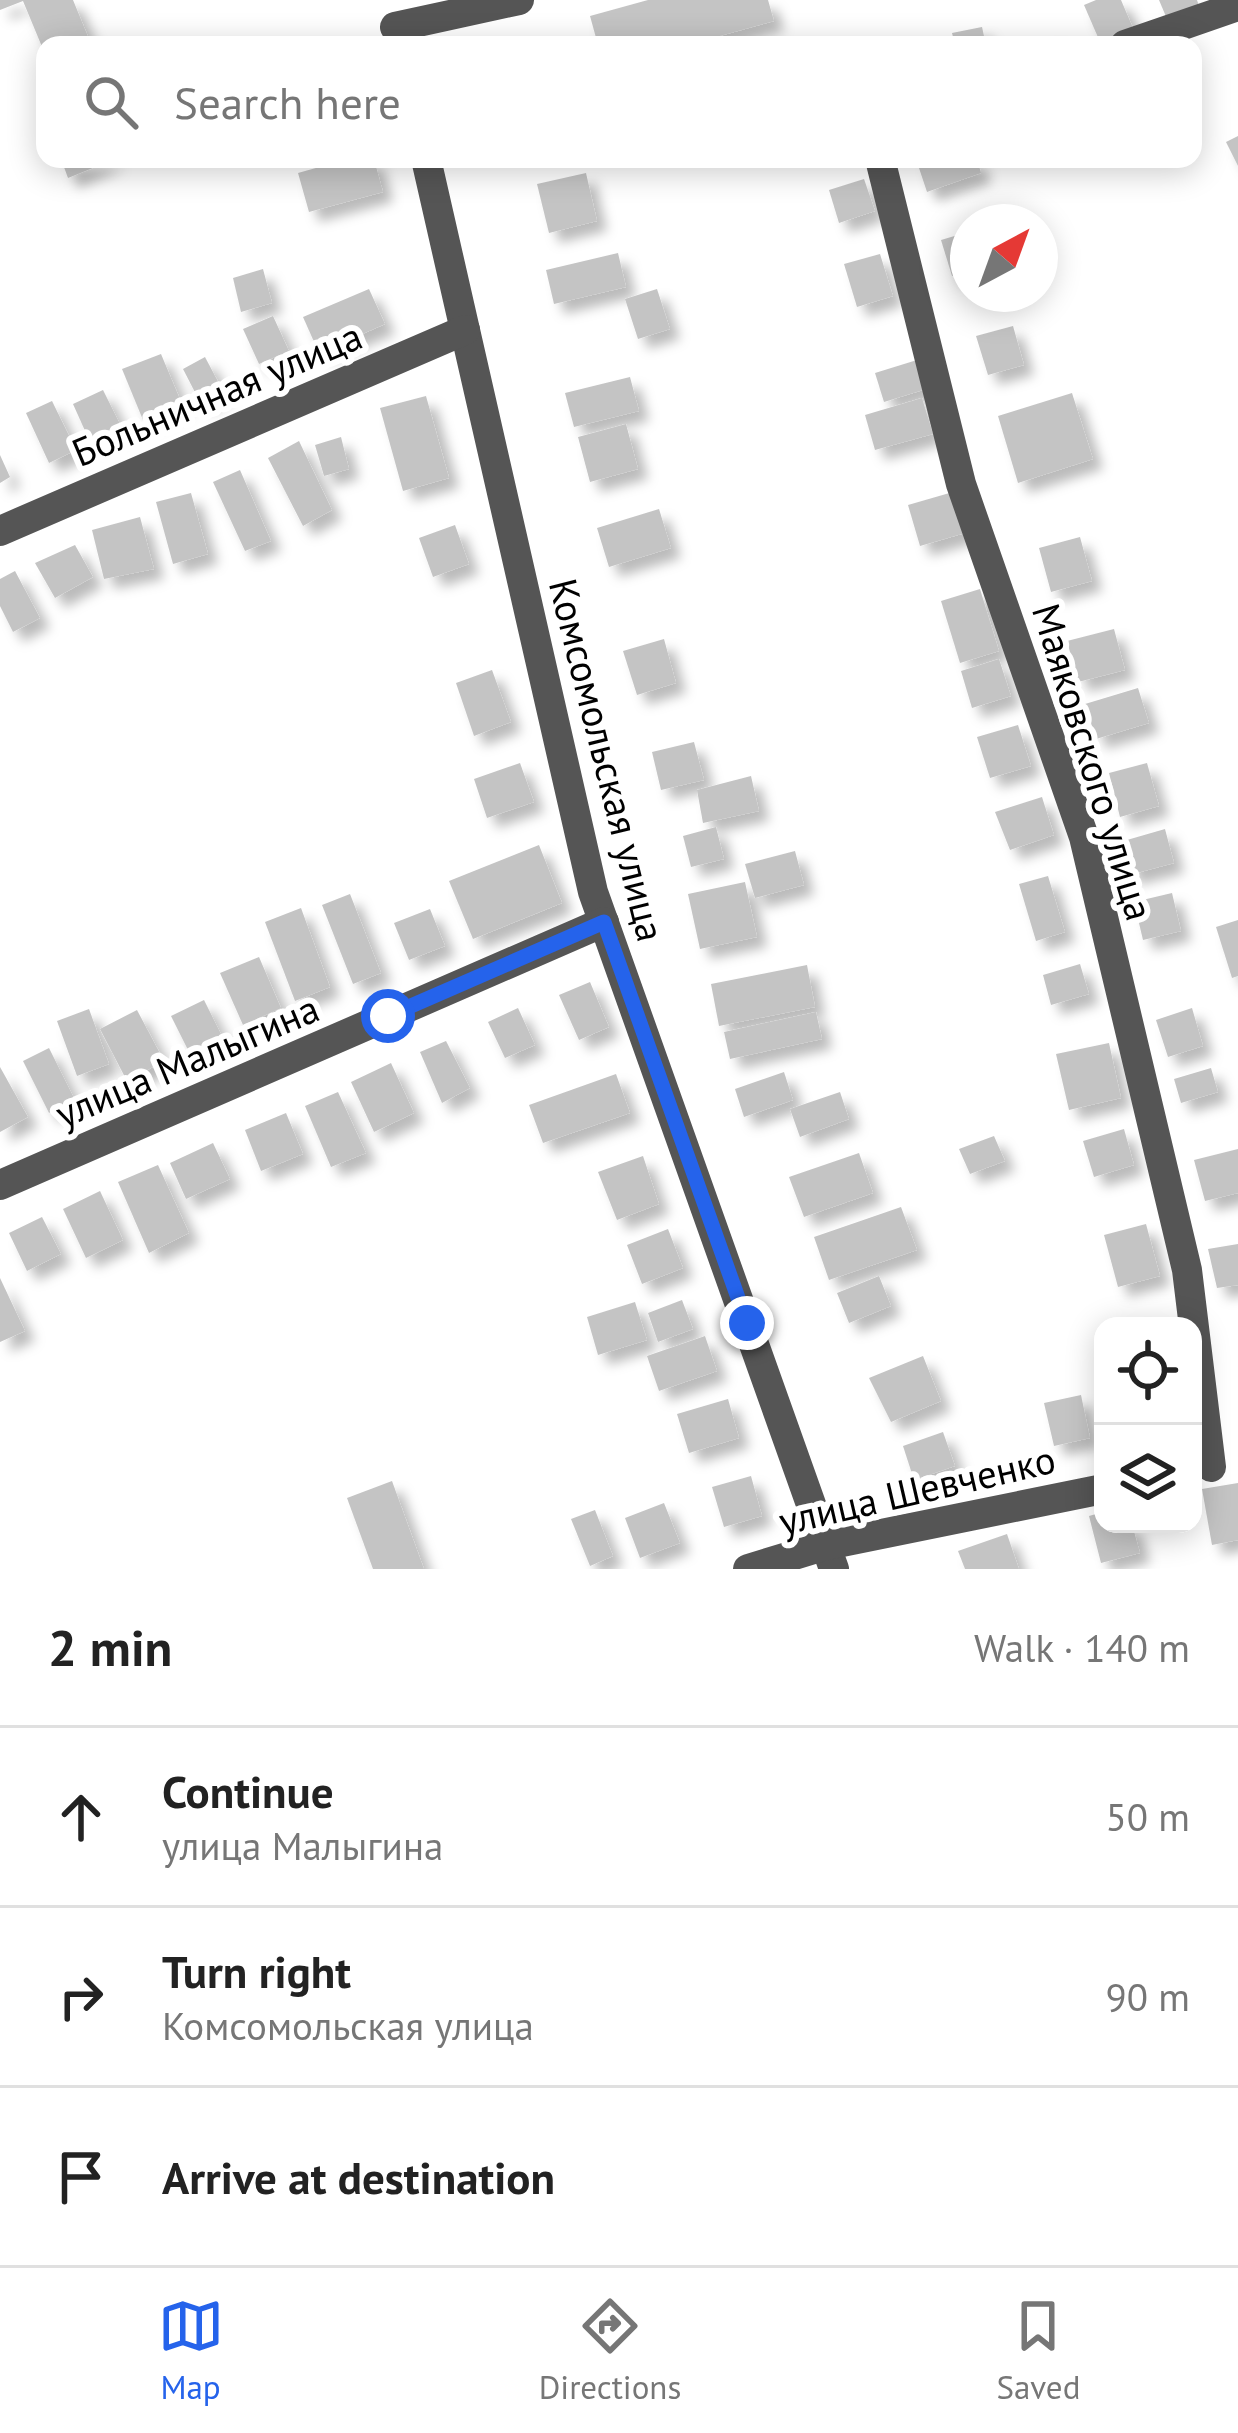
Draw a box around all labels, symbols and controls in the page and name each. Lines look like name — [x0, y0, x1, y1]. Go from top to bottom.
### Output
search box — [36, 36, 1202, 168]
icon: search — [78, 69, 144, 135]
text: Search here — [174, 73, 401, 131]
north arrow — [950, 204, 1058, 312]
street label: Больничная улица — [64, 310, 369, 478]
street label: Комсомольская улица — [538, 573, 677, 946]
street label: Маяковского улица — [1021, 597, 1166, 926]
street label: улица Малыгина — [47, 982, 326, 1139]
route start — [361, 989, 415, 1043]
route end — [720, 1296, 774, 1350]
map controls — [1094, 1317, 1202, 1533]
button: locate — [1094, 1317, 1202, 1425]
button: layers — [1094, 1425, 1202, 1533]
street label: улица Шевченко — [774, 1433, 1060, 1546]
text: 2 min — [48, 1614, 172, 1680]
text: Walk · 140 m — [974, 1622, 1190, 1673]
text: Continue — [162, 1762, 334, 1820]
icon: ahead — [48, 1784, 114, 1850]
text: 50 m — [1105, 1791, 1190, 1842]
text: улица Малыгина — [162, 1820, 443, 1871]
text: Turn right — [162, 1942, 351, 2000]
icon: right — [48, 1964, 114, 2030]
text: 90 m — [1105, 1971, 1190, 2022]
text: Комсомольская улица — [162, 2000, 534, 2051]
icon: arrive — [48, 2144, 114, 2210]
text: Arrive at destination — [162, 2148, 555, 2206]
tab: Map — [158, 2293, 224, 2408]
tab: Directions — [539, 2293, 681, 2408]
tab: Saved — [996, 2293, 1080, 2408]

